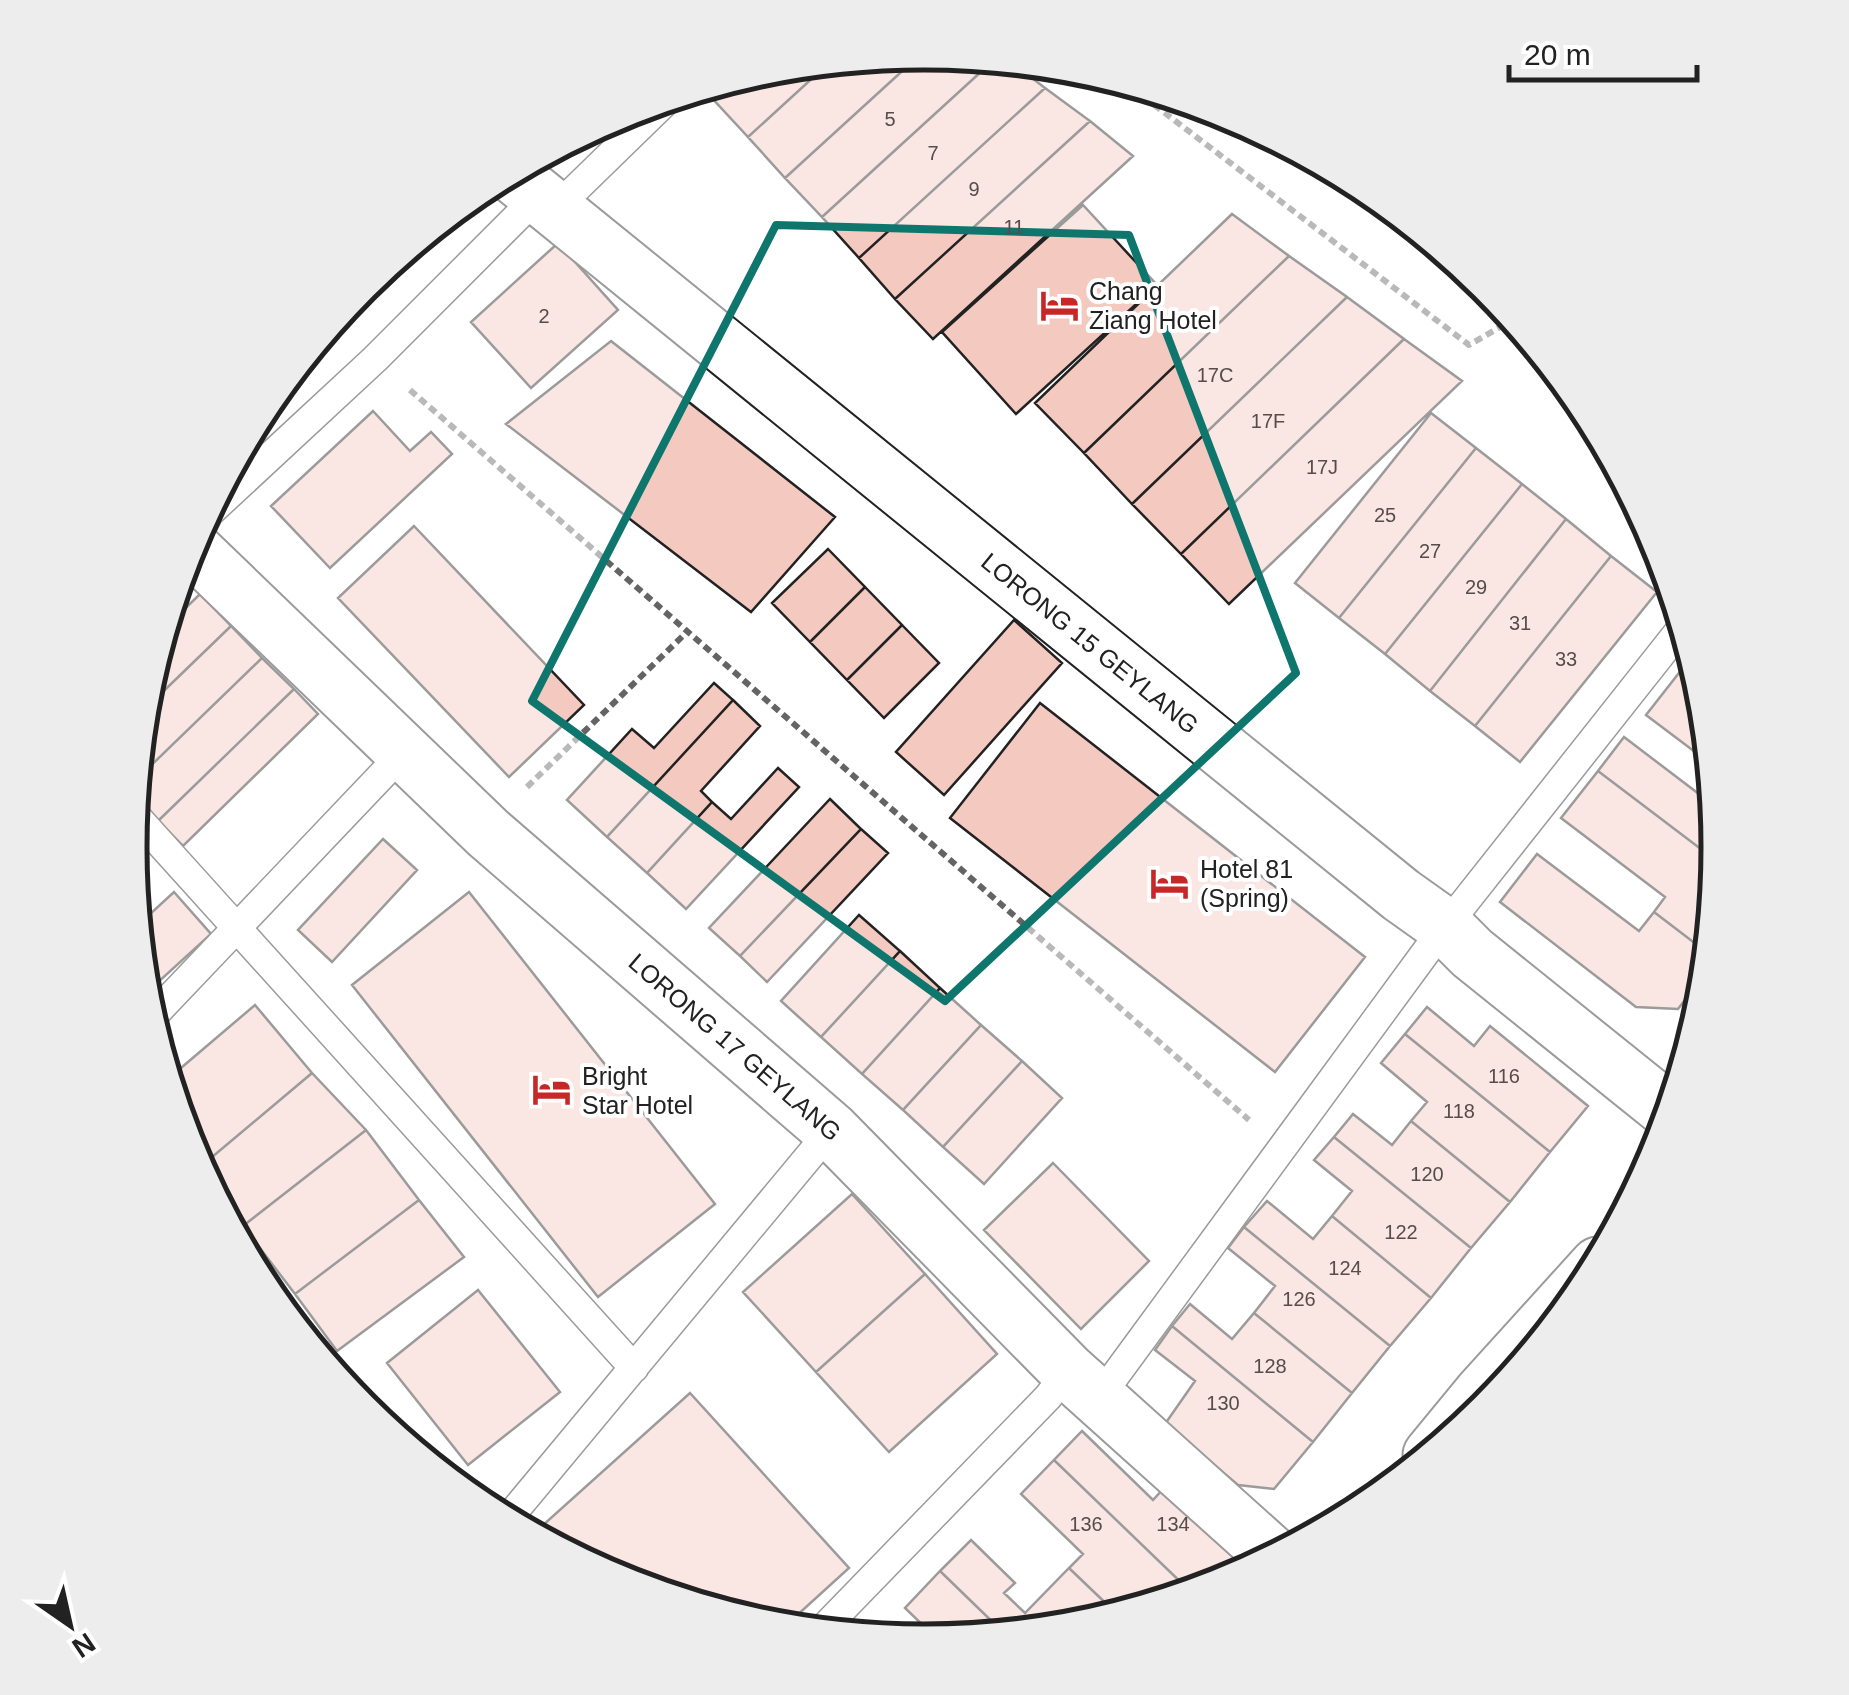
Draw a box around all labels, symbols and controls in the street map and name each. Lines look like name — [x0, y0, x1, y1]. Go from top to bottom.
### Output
scale bar — [1509, 20, 1696, 82]
text: 20 m — [1524, 38, 1591, 71]
house number: 5 — [884, 108, 896, 130]
house number: 7 — [927, 142, 939, 164]
house number: 9 — [968, 178, 980, 200]
house number: 11 — [1004, 216, 1024, 238]
place label: Chang Ziang Hotel — [1089, 277, 1217, 334]
hotel icon: Chang Ziang Hotel — [1038, 284, 1080, 326]
house number: 2 — [538, 305, 550, 327]
house number: 17C — [1197, 364, 1233, 386]
house number: 17F — [1251, 410, 1285, 432]
house number: 17J — [1306, 456, 1338, 478]
house number: 25 — [1374, 504, 1396, 526]
house number: 27 — [1419, 540, 1441, 562]
street label: LORONG 15 GEYLANG — [976, 547, 1204, 739]
house number: 29 — [1465, 576, 1487, 598]
house number: 31 — [1509, 612, 1531, 634]
house number: 33 — [1555, 648, 1577, 670]
place label: Hotel 81 (Spring) — [1200, 855, 1293, 912]
hotel icon: Hotel 81 (Spring) — [1149, 862, 1191, 904]
street label: LORONG 17 GEYLANG — [623, 948, 847, 1146]
place label: Bright Star Hotel — [582, 1062, 693, 1119]
house number: 116 — [1488, 1065, 1520, 1087]
hotel icon: Bright Star Hotel — [531, 1069, 573, 1111]
house number: 118 — [1443, 1100, 1475, 1122]
house number: 120 — [1410, 1163, 1444, 1185]
house number: 122 — [1384, 1221, 1418, 1243]
house number: 124 — [1328, 1257, 1362, 1279]
house number: 126 — [1282, 1288, 1316, 1310]
house number: 128 — [1253, 1355, 1287, 1377]
house number: 130 — [1206, 1392, 1240, 1414]
house number: 136 — [1069, 1513, 1103, 1535]
house number: 134 — [1156, 1513, 1190, 1535]
north arrow — [20, 1575, 120, 1675]
text: N — [67, 1627, 101, 1664]

